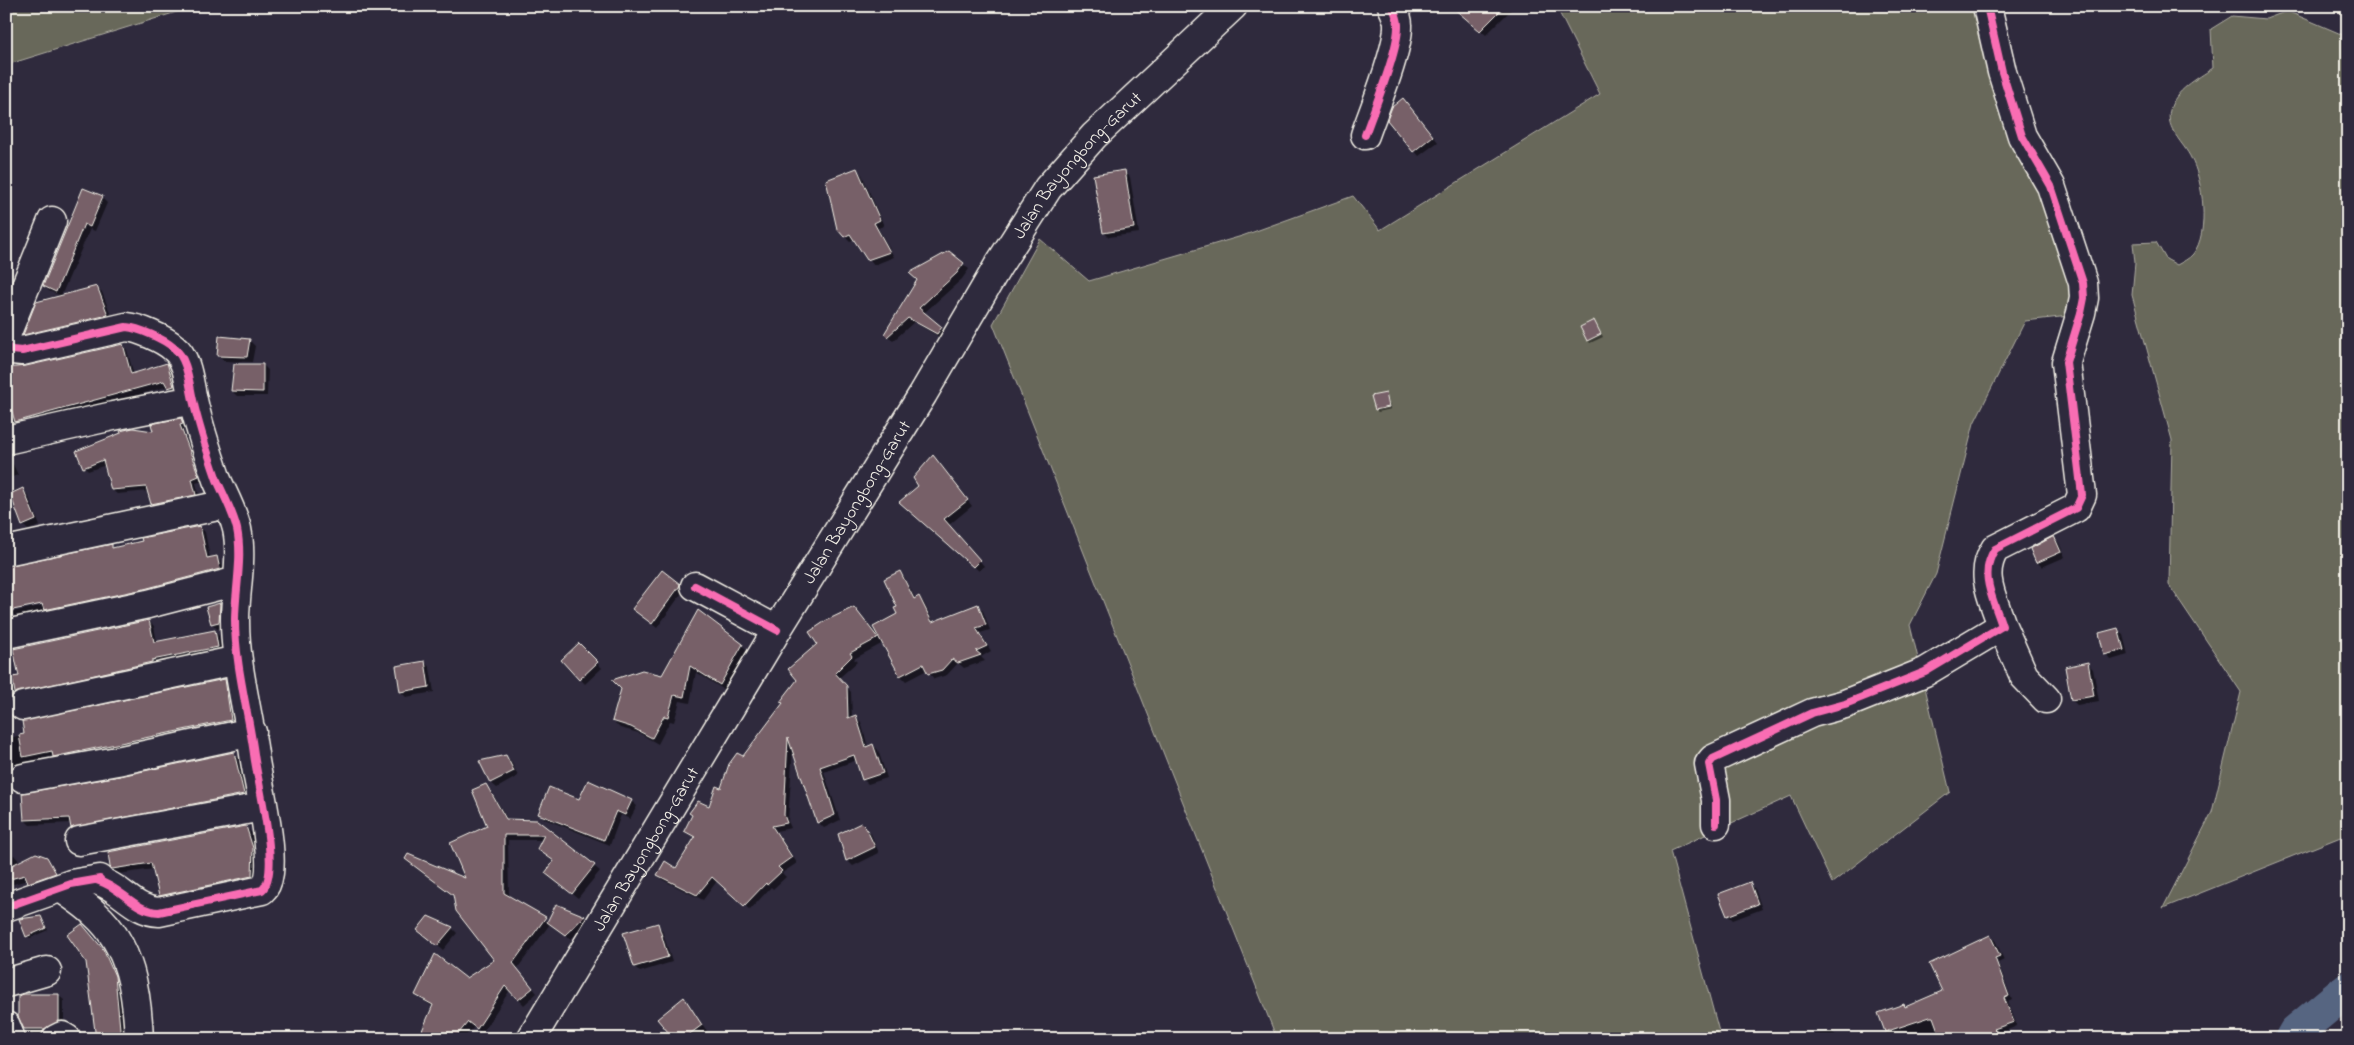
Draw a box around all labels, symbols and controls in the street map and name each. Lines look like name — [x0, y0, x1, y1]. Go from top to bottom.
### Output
street label: Jalan Bayongbong-Garut — [1007, 86, 1149, 245]
street label: Jalan Bayongbong-Garut — [797, 416, 919, 590]
street label: Jalan Bayongbong-Garut — [587, 762, 707, 937]

